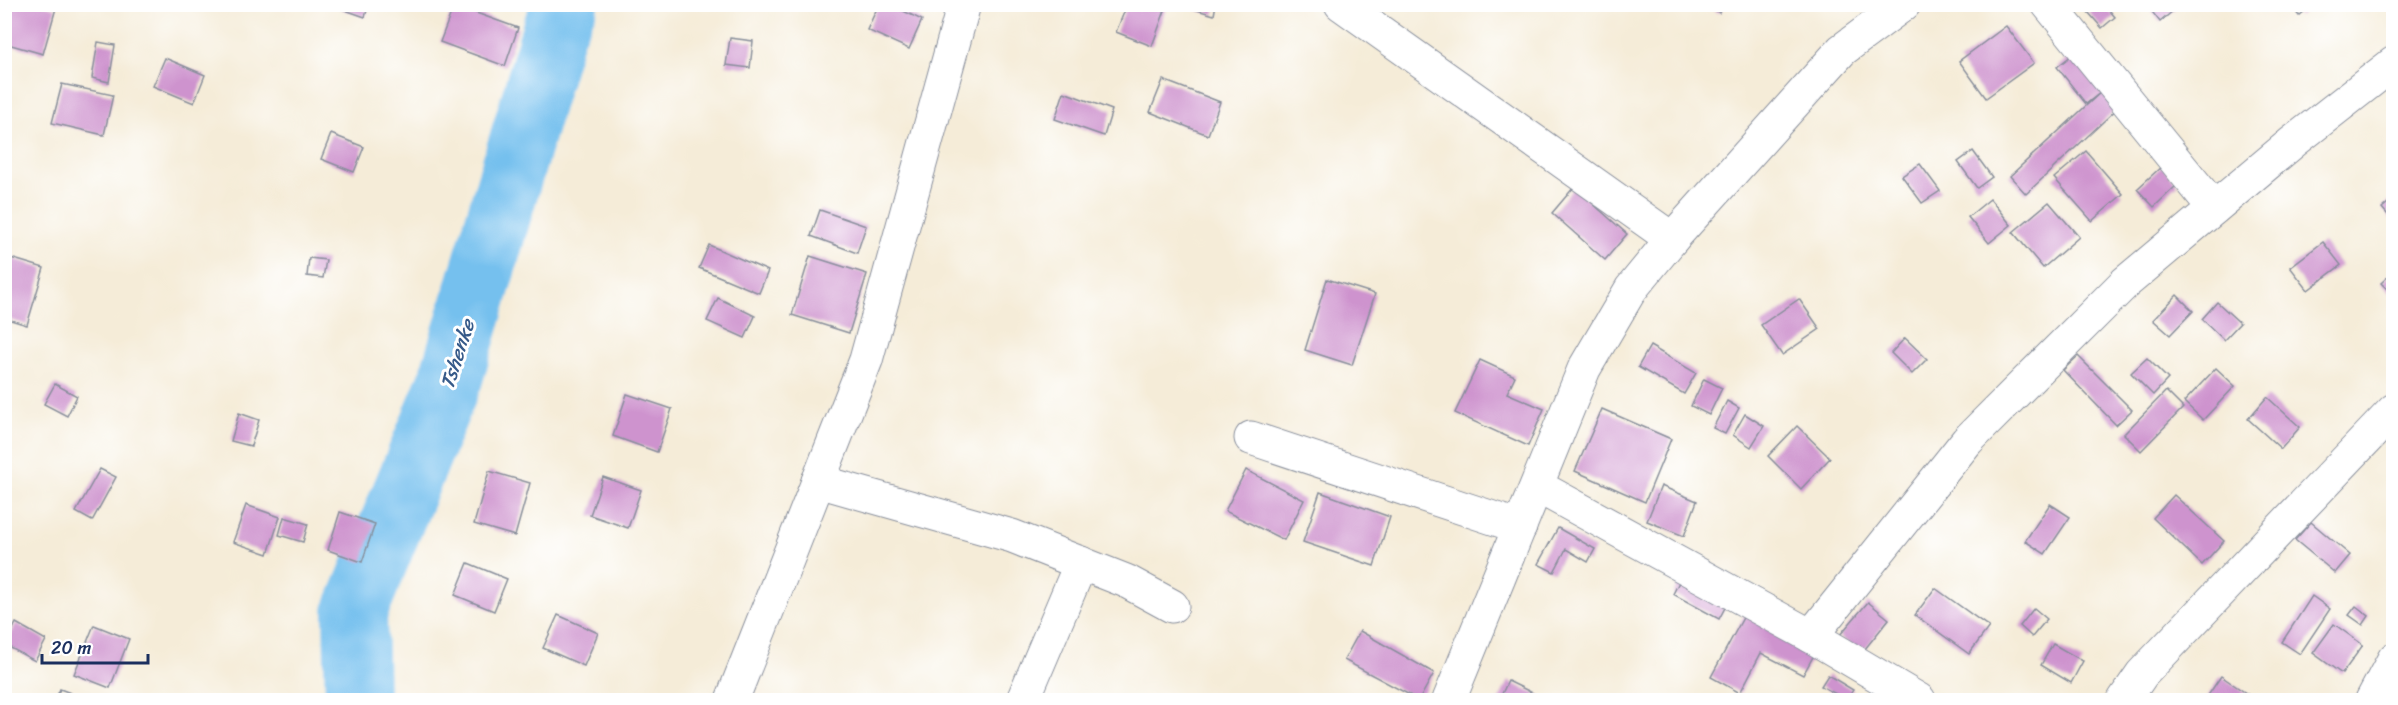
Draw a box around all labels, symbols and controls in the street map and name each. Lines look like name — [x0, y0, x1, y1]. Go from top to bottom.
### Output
water label: Tshenke — [430, 313, 486, 393]
scale bar — [42, 627, 148, 665]
text: 20 m — [51, 632, 91, 664]

